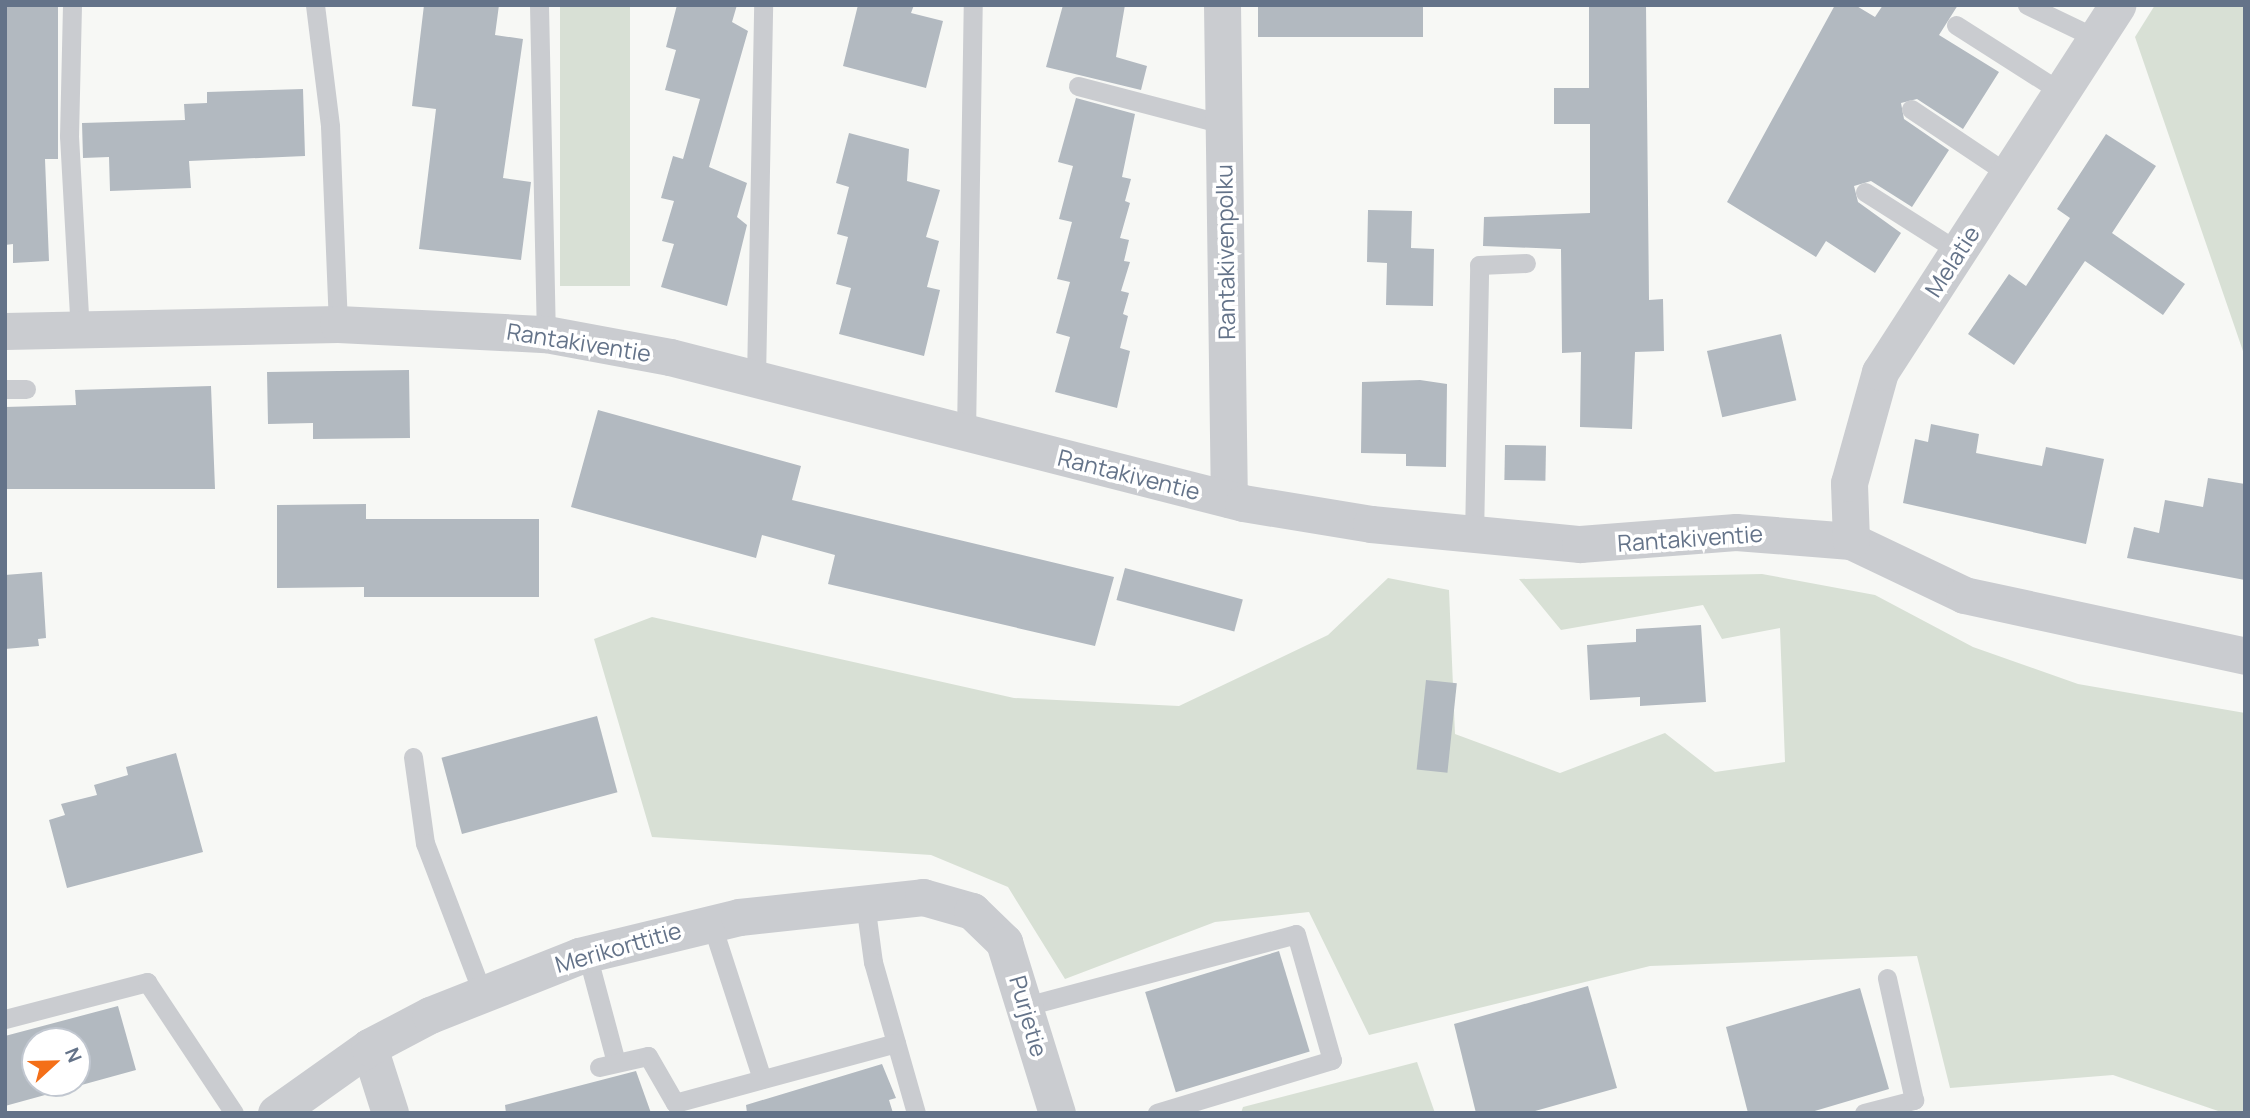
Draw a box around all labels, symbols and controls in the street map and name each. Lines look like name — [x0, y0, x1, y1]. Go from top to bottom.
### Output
street label: Rantakivenpolku — [1210, 164, 1240, 340]
street label: Melatie — [1919, 220, 1985, 302]
street label: Rantakiventie — [505, 317, 653, 367]
street label: Rantakiventie — [1055, 443, 1203, 505]
street label: Rantakiventie — [1616, 519, 1764, 557]
street label: Merikorttitie — [552, 916, 684, 978]
street label: Purjetie — [1004, 972, 1054, 1060]
north arrow — [21, 1027, 91, 1097]
text: N — [59, 1044, 88, 1066]

